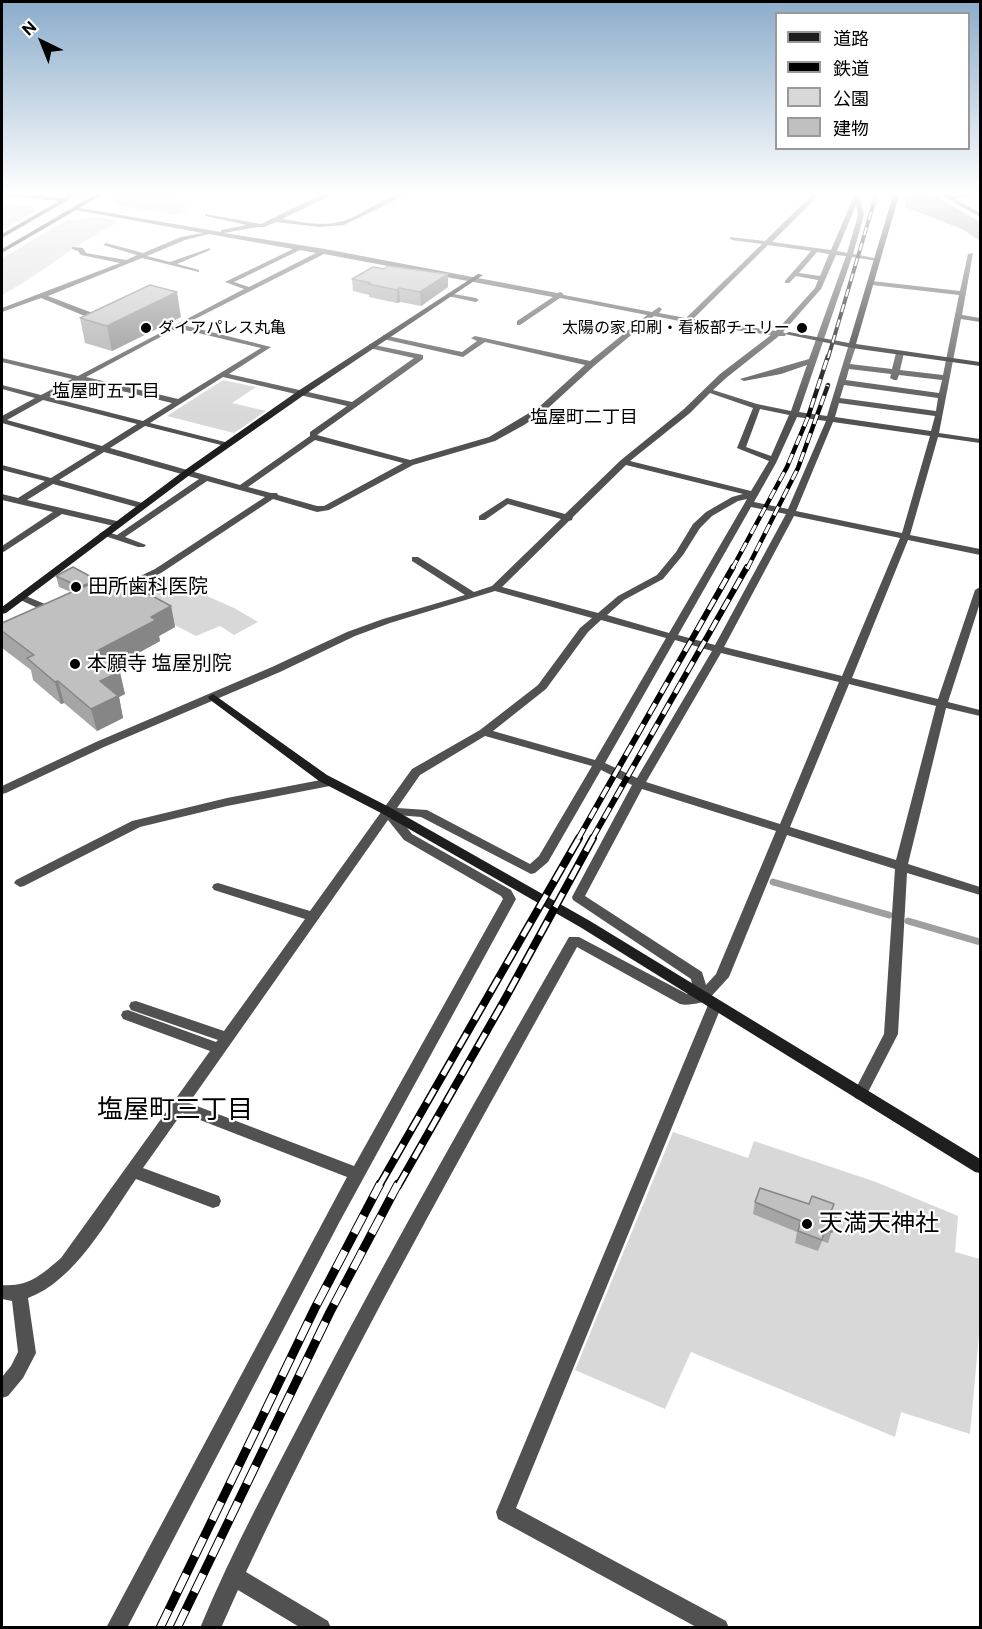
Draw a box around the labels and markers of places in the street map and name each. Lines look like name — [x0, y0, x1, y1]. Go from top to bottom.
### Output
place label: ダイアパレス丸亀 — [158, 318, 286, 338]
place label: 太陽の家 印刷・看板部チェリー — [562, 318, 790, 338]
marker: ダイアパレス丸亀 — [139, 321, 153, 335]
marker: 太陽の家 印刷・看板部チェリー — [795, 321, 809, 335]
place label: 田所歯科医院 — [88, 575, 208, 599]
marker: 田所歯科医院 — [69, 580, 83, 594]
place label: 本願寺 塩屋別院 — [87, 652, 232, 676]
marker: 本願寺 塩屋別院 — [68, 657, 82, 671]
place label: 天満天神社 — [819, 1210, 939, 1238]
marker: 天満天神社 — [800, 1217, 814, 1231]

